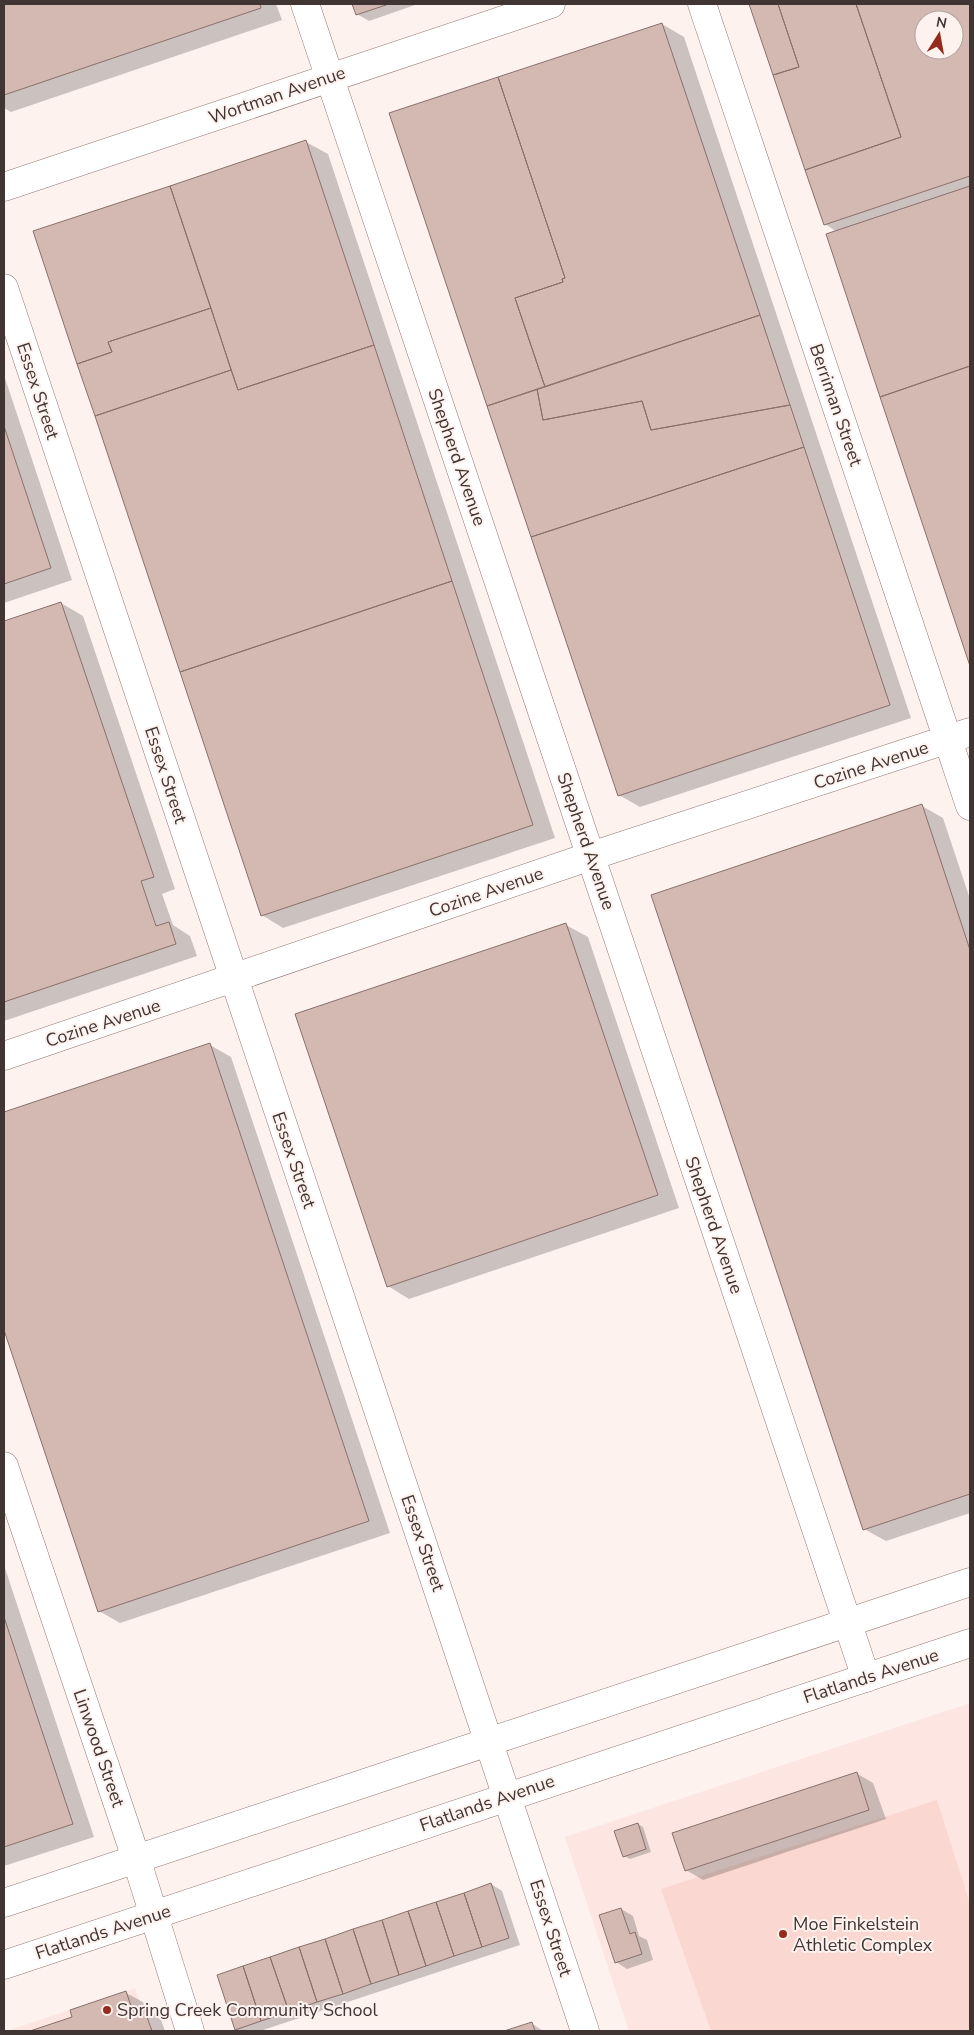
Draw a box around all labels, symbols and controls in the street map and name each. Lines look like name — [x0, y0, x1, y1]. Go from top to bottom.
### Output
north arrow — [914, 10, 964, 60]
text: N — [934, 12, 948, 33]
street label: Wortman Avenue — [205, 60, 349, 130]
street label: Essex Street — [11, 340, 65, 443]
street label: Berriman Street — [804, 341, 868, 470]
street label: Shepherd Avenue — [422, 385, 492, 529]
street label: Essex Street — [139, 724, 193, 827]
street label: Cozine Avenue — [810, 735, 932, 795]
street label: Shepherd Avenue — [551, 769, 621, 913]
street label: Cozine Avenue — [426, 861, 546, 923]
street label: Cozine Avenue — [42, 993, 164, 1053]
street label: Essex Street — [266, 1109, 322, 1212]
street label: Shepherd Avenue — [679, 1153, 749, 1297]
street label: Essex Street — [395, 1492, 451, 1595]
street label: Flatlands Avenue — [800, 1643, 942, 1709]
street label: Linwood Street — [68, 1686, 131, 1811]
street label: Flatlands Avenue — [416, 1769, 558, 1837]
street label: Essex Street — [524, 1877, 578, 1980]
street label: Flatlands Avenue — [32, 1899, 174, 1965]
place label: Moe Finkelstein Athletic Complex — [793, 1912, 933, 1957]
marker: Moe Finkelstein Athletic Complex — [777, 1928, 789, 1940]
place label: Spring Creek Community School — [117, 1998, 379, 2022]
marker: Spring Creek Community School — [101, 2004, 113, 2016]

